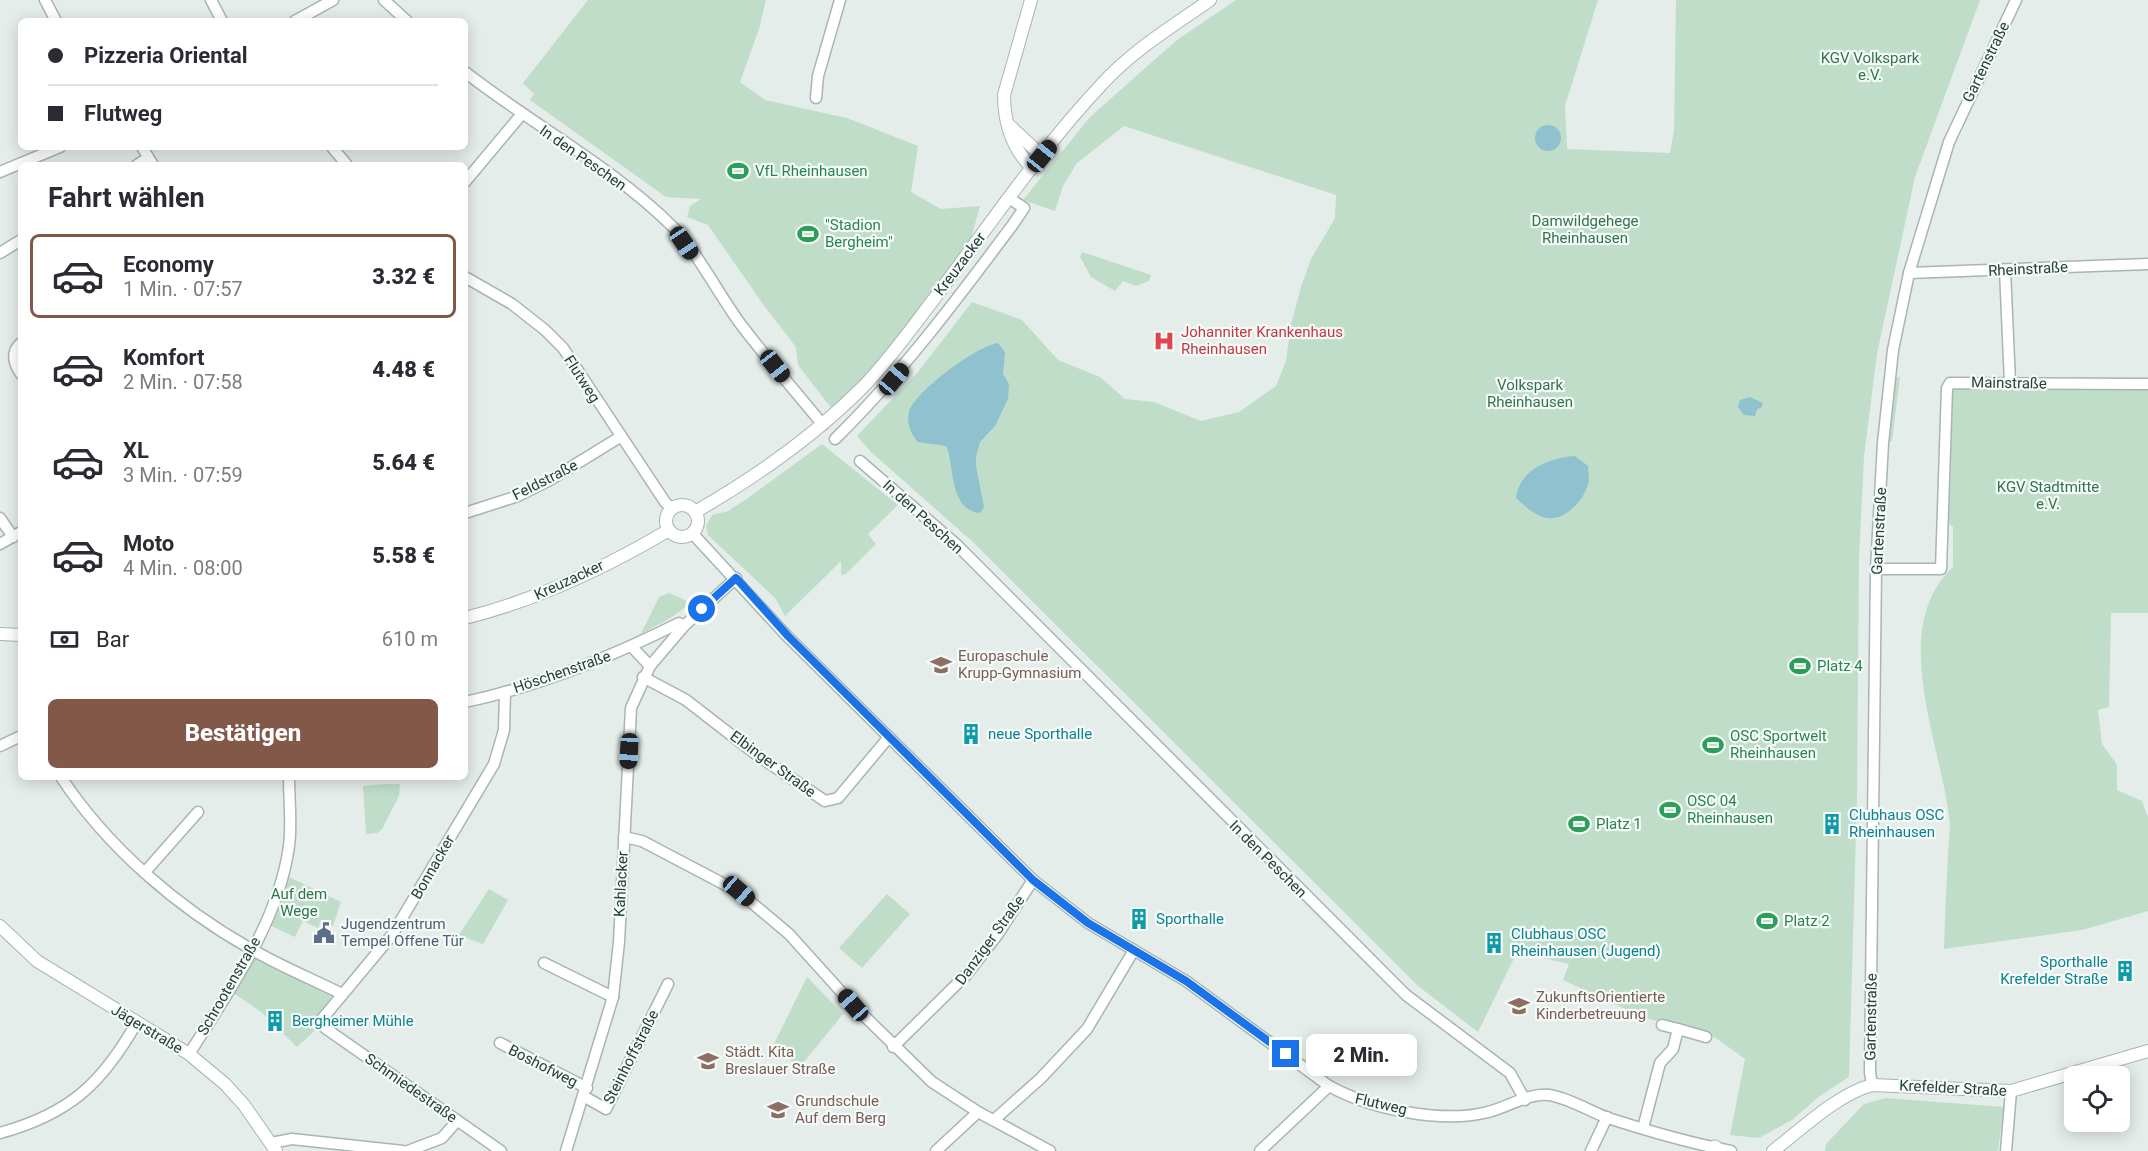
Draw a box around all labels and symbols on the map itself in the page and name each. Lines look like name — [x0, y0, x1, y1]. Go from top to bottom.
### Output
street label: Gartenstraße — [1959, 19, 2013, 105]
park label: KGV Volkspark e.V. — [1821, 49, 1920, 84]
street label: In den Peschen — [536, 121, 630, 195]
car — [1024, 136, 1060, 176]
sports icon: VfL Rheinhausen — [726, 159, 750, 183]
place label: VfL Rheinhausen — [755, 162, 868, 180]
park label: Damwildgehege Rheinhausen — [1531, 212, 1639, 247]
place label: "Stadion Bergheim" — [825, 216, 893, 251]
sports icon: "Stadion Bergheim" — [796, 222, 820, 246]
car — [666, 223, 702, 263]
street label: Kreuzacker — [930, 229, 990, 299]
street label: Rheinstraße — [1988, 258, 2068, 280]
place label: Johanniter Krankenhaus Rheinhausen — [1181, 323, 1343, 358]
hospital icon: Johanniter Krankenhaus Rheinhausen — [1152, 329, 1176, 353]
car — [757, 346, 793, 386]
street label: Flutweg — [560, 352, 604, 406]
car — [876, 359, 912, 399]
street label: Mainstraße — [1971, 373, 2047, 393]
park label: Volkspark Rheinhausen — [1487, 376, 1573, 411]
street label: Feldstraße — [509, 456, 581, 504]
street label: In den Peschen — [879, 476, 967, 558]
park label: KGV Stadtmitte e.V. — [1997, 478, 2099, 513]
street label: Gartenstraße — [1868, 487, 1890, 575]
street label: Kreuzacker — [531, 556, 607, 604]
route start — [688, 595, 715, 622]
street label: Höschenstraße — [511, 647, 613, 697]
place label: Europaschule Krupp-Gymnasium — [958, 647, 1081, 682]
school or university icon: Europaschule Krupp-Gymnasium — [929, 653, 953, 677]
sports icon: Platz 4 — [1788, 654, 1812, 678]
place label: Platz 4 — [1817, 657, 1863, 675]
building icon: neue Sporthalle — [959, 722, 983, 746]
place label: neue Sporthalle — [988, 725, 1092, 743]
street label: Elbinger Straße — [727, 727, 819, 801]
place label: OSC Sportwelt Rheinhausen — [1730, 727, 1827, 762]
car — [619, 733, 639, 769]
sports icon: OSC Sportwelt Rheinhausen — [1701, 733, 1725, 757]
place label: OSC 04 Rheinhausen — [1687, 792, 1773, 827]
sports icon: OSC 04 Rheinhausen — [1658, 798, 1682, 822]
place label: Clubhaus OSC Rheinhausen — [1849, 806, 1944, 841]
sports icon: Platz 1 — [1567, 812, 1591, 836]
building icon: Clubhaus OSC Rheinhausen — [1820, 812, 1844, 836]
place label: Platz 1 — [1596, 815, 1642, 833]
street label: In den Peschen — [1226, 817, 1310, 901]
street label: Bonnacker — [407, 832, 459, 902]
street label: Kahlacker — [610, 851, 632, 917]
car — [720, 872, 758, 910]
park label: Auf dem Wege — [271, 885, 327, 920]
street label: Danziger Straße — [952, 892, 1029, 988]
building icon: Sporthalle — [1127, 907, 1151, 931]
sports icon: Platz 2 — [1755, 909, 1779, 933]
place label: Sporthalle — [1156, 910, 1224, 928]
place label: Platz 2 — [1784, 912, 1830, 930]
place label: Jugendzentrum Tempel Offene Tür — [341, 915, 464, 950]
public building icon: Jugendzentrum Tempel Offene Tür — [312, 921, 336, 945]
place label: Clubhaus OSC Rheinhausen (Jugend) — [1511, 925, 1661, 960]
building icon: Clubhaus OSC Rheinhausen (Jugend) — [1482, 931, 1506, 955]
street label: Schrootenstraße — [194, 934, 264, 1038]
place label: Sporthalle Krefelder Straße — [2000, 953, 2108, 988]
building icon: Sporthalle Krefelder Straße — [2113, 959, 2137, 983]
street label: Gartenstraße — [1861, 973, 1881, 1061]
car — [834, 986, 872, 1024]
place label: ZukunftsOrientierte Kinderbetreuung — [1536, 988, 1665, 1023]
school or university icon: ZukunftsOrientierte Kinderbetreuung — [1507, 994, 1531, 1018]
street label: Jägerstraße — [108, 1001, 186, 1057]
street label: Steinhoffstraße — [600, 1007, 663, 1107]
building icon: Bergheimer Mühle — [263, 1009, 287, 1033]
place label: Bergheimer Mühle — [292, 1012, 414, 1030]
callout: 2 Min. — [1307, 1033, 1418, 1075]
route end — [1272, 1040, 1299, 1067]
street label: Boshofweg — [505, 1041, 581, 1091]
place label: Städt. Kita Breslauer Straße — [725, 1043, 836, 1078]
street label: Schmiedestraße — [361, 1049, 461, 1127]
school or university icon: Städt. Kita Breslauer Straße — [696, 1049, 720, 1073]
street label: Krefelder Straße — [1899, 1076, 2007, 1100]
street label: Flutweg — [1353, 1089, 1409, 1119]
place label: Grundschule Auf dem Berg — [795, 1092, 886, 1127]
school or university icon: Grundschule Auf dem Berg — [766, 1098, 790, 1122]

